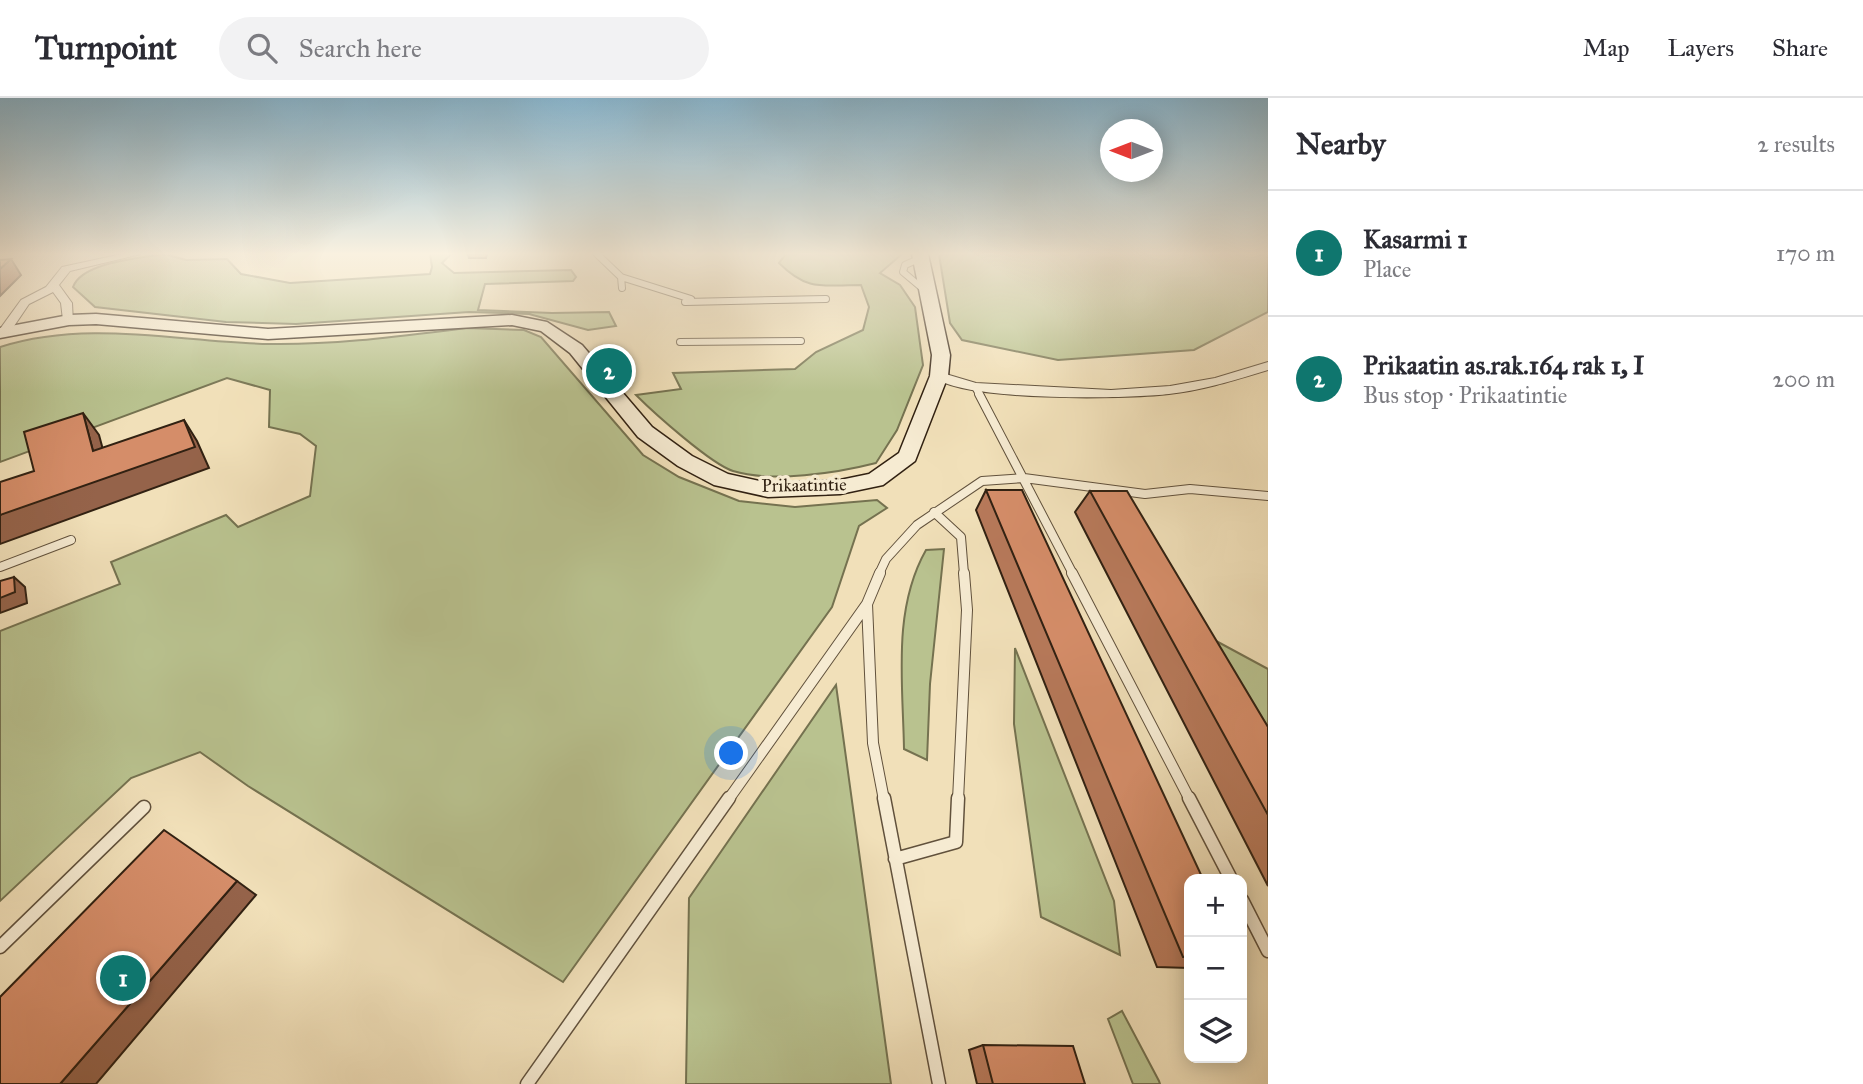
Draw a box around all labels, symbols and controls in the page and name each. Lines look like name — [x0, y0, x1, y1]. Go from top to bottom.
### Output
search box — [219, 17, 709, 80]
text: Turnpoint — [35, 28, 177, 68]
icon: search — [243, 29, 281, 67]
text: Search here — [299, 32, 422, 64]
text: Map — [1583, 33, 1630, 63]
text: Layers — [1668, 33, 1734, 63]
text: Share — [1772, 33, 1828, 63]
north arrow — [1100, 119, 1163, 182]
text: Nearby — [1296, 126, 1386, 162]
text: 2 results — [1757, 130, 1835, 158]
text: Kasarmi 1 — [1363, 223, 1468, 255]
text: 1 — [1314, 239, 1324, 267]
text: 170 m — [1776, 239, 1835, 267]
text: Place — [1363, 255, 1411, 283]
pin: 2 — [586, 345, 632, 397]
text: Prikaatin as.rak.164 rak 1, I — [1363, 349, 1645, 381]
text: 2 — [1313, 365, 1325, 393]
text: 200 m — [1773, 365, 1835, 393]
text: Bus stop · Prikaatintie — [1363, 381, 1567, 409]
street label: Prikaatintie — [761, 473, 847, 497]
your location — [714, 736, 748, 770]
map controls — [1184, 874, 1247, 1063]
button: + — [1184, 874, 1247, 937]
button: − — [1184, 937, 1247, 1000]
pin: 1 — [100, 952, 146, 1004]
button: layers — [1184, 1000, 1247, 1063]

